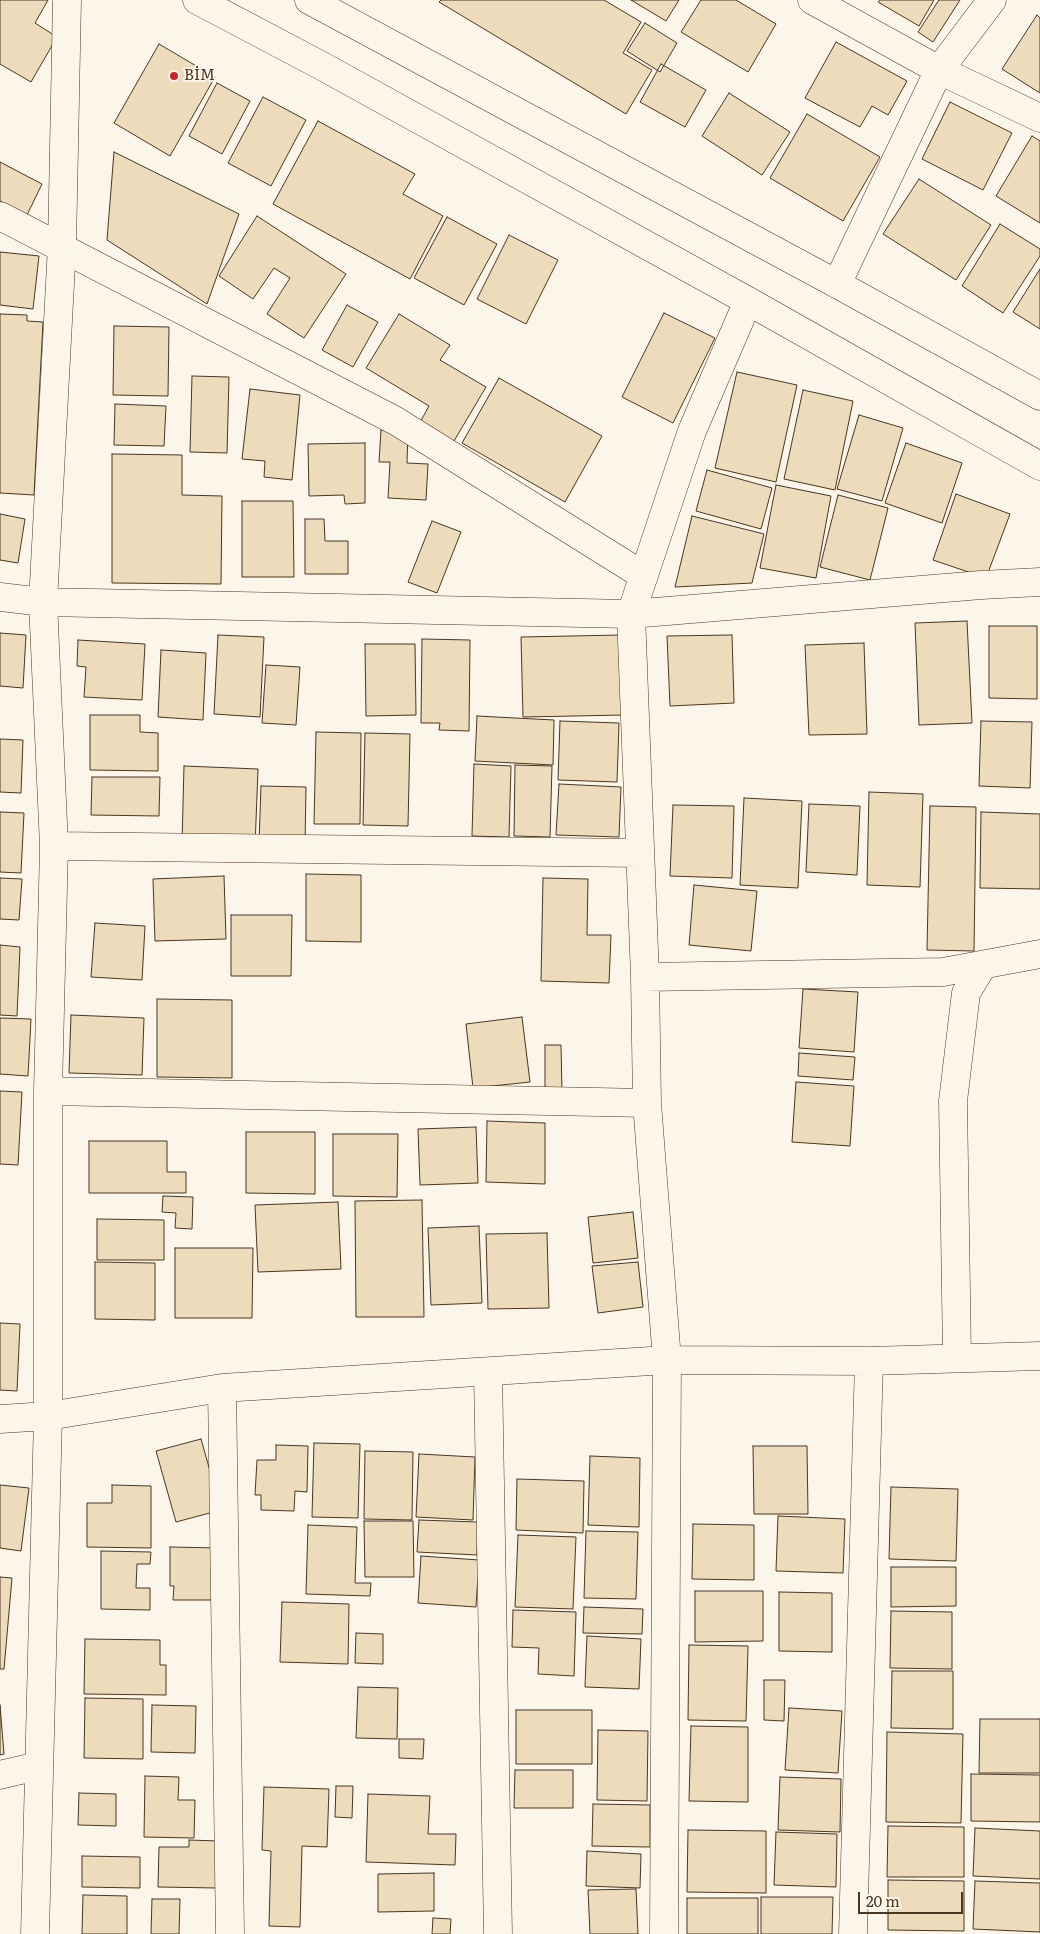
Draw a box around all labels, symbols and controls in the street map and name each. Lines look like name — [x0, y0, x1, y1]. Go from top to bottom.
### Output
place label: BİM — [184, 67, 215, 85]
marker: BİM — [168, 70, 180, 82]
scale bar — [860, 1882, 965, 1914]
text: 20 m — [866, 1889, 900, 1912]

